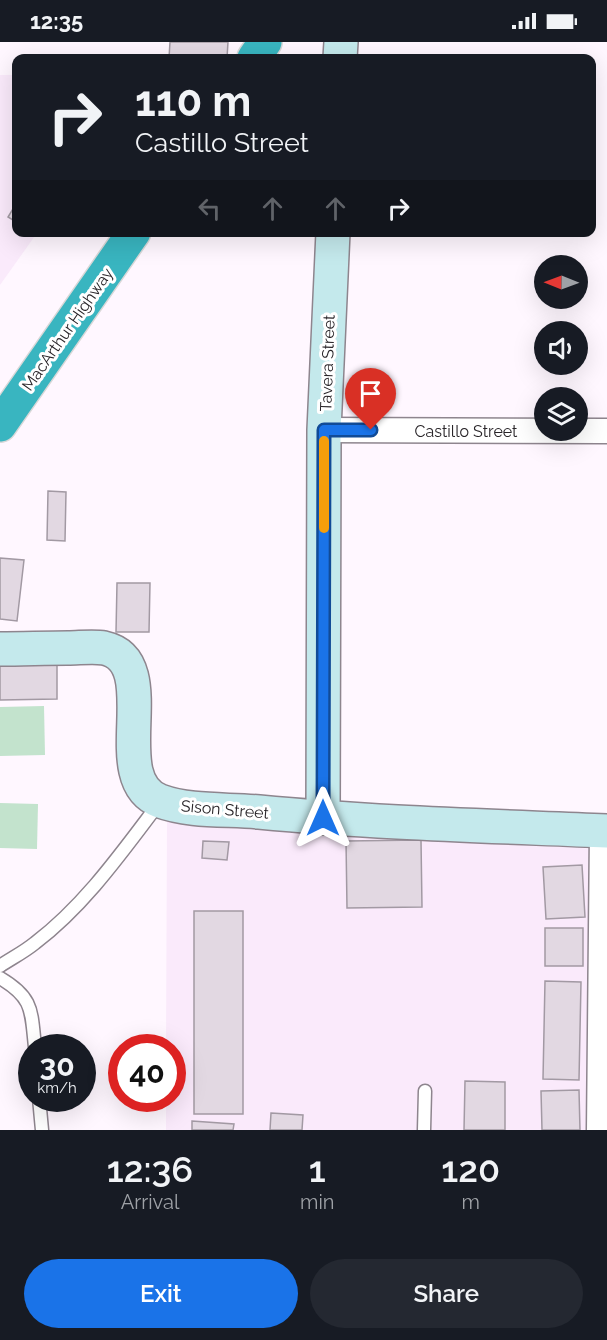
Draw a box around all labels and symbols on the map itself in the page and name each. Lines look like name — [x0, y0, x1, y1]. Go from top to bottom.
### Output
north arrow — [534, 255, 588, 309]
street label: MacArthur Highway — [18, 264, 117, 394]
street label: Tavera Street — [316, 314, 339, 412]
pin — [345, 368, 396, 430]
street label: Castillo Street — [415, 422, 518, 441]
position arrow — [291, 786, 355, 850]
street label: Sison Street — [180, 796, 270, 823]
speed limit sign: 40 — [108, 1034, 186, 1112]

